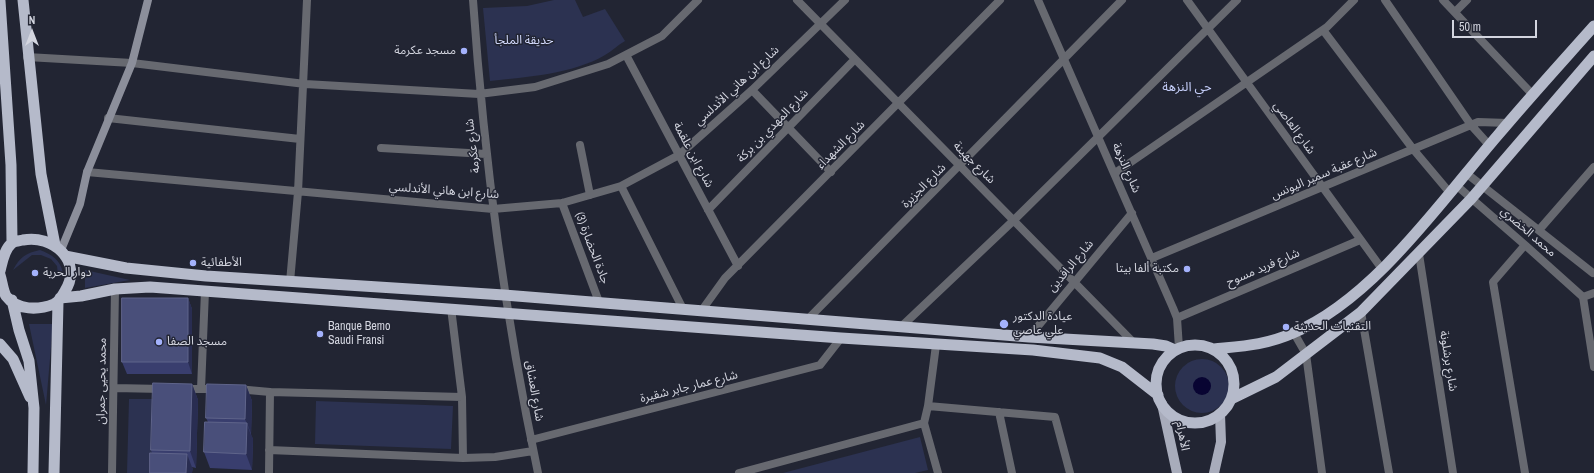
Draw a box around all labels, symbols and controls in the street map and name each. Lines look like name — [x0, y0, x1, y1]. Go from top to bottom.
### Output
north arrow — [12, 12, 52, 52]
scale bar — [1454, 12, 1539, 38]
text: N — [29, 13, 35, 27]
text: 50 m — [1459, 19, 1481, 35]
park label: حديقة الملجأ — [494, 34, 554, 48]
street label: شارع ابن هاني الأندلسي — [692, 43, 782, 129]
place label: مسجد عكرمة — [394, 44, 456, 58]
marker: مسجد عكرمة — [459, 46, 469, 56]
district label: حي النزهة — [1162, 80, 1212, 96]
street label: شارع المهدي بن بركة — [734, 86, 812, 166]
street label: شارع العاصي — [1270, 99, 1318, 157]
street label: شارع عكرمة — [463, 118, 483, 174]
street label: شارع الشهداء — [814, 118, 868, 172]
street label: شارع ابن علقمة — [670, 120, 716, 190]
street label: شارع جهينة — [950, 139, 998, 187]
street label: شارع النزهة — [1109, 141, 1143, 195]
street label: شارع عقبة سمير اليونس — [1269, 145, 1379, 203]
street label: شارع الجزيرة — [899, 161, 949, 211]
street label: شارع ابن هاني الأندلسي — [388, 180, 500, 202]
street label: محمد الخضري — [1497, 204, 1559, 260]
street label: جادة الحضارة (3) — [572, 210, 612, 286]
street label: شارع الرافدين — [1045, 237, 1097, 295]
street label: شارع فريد مسوح — [1224, 246, 1302, 290]
place label: الأطفائية — [201, 256, 242, 270]
marker: الأطفائية — [188, 258, 198, 268]
place label: مكتبة ألفا بيتا — [1116, 262, 1179, 276]
marker: مكتبة ألفا بيتا — [1182, 264, 1192, 274]
place label: دوار الحرية — [43, 266, 92, 280]
marker: دوار الحرية — [30, 268, 40, 278]
place label: عيادة الدكتور علي عاصي — [1013, 310, 1072, 338]
marker: عيادة الدكتور علي عاصي — [998, 318, 1010, 330]
place label: Banque Bemo Saudi Fransi — [328, 320, 390, 348]
place label: التقنيات الحديثة — [1294, 320, 1371, 334]
marker: التقنيات الحديثة — [1281, 322, 1291, 332]
marker: Banque Bemo Saudi Fransi — [315, 329, 325, 339]
street label: شارع برشلونة — [1436, 330, 1460, 392]
place label: مسجد الصفا — [167, 335, 227, 349]
street label: محمد يحيى جمران — [94, 337, 110, 425]
marker: مسجد الصفا — [154, 337, 164, 347]
street label: شارع العشاق — [522, 360, 546, 422]
street label: شارع عمار جابر شقيرة — [639, 368, 739, 406]
street label: الأهرام — [1172, 420, 1192, 452]

